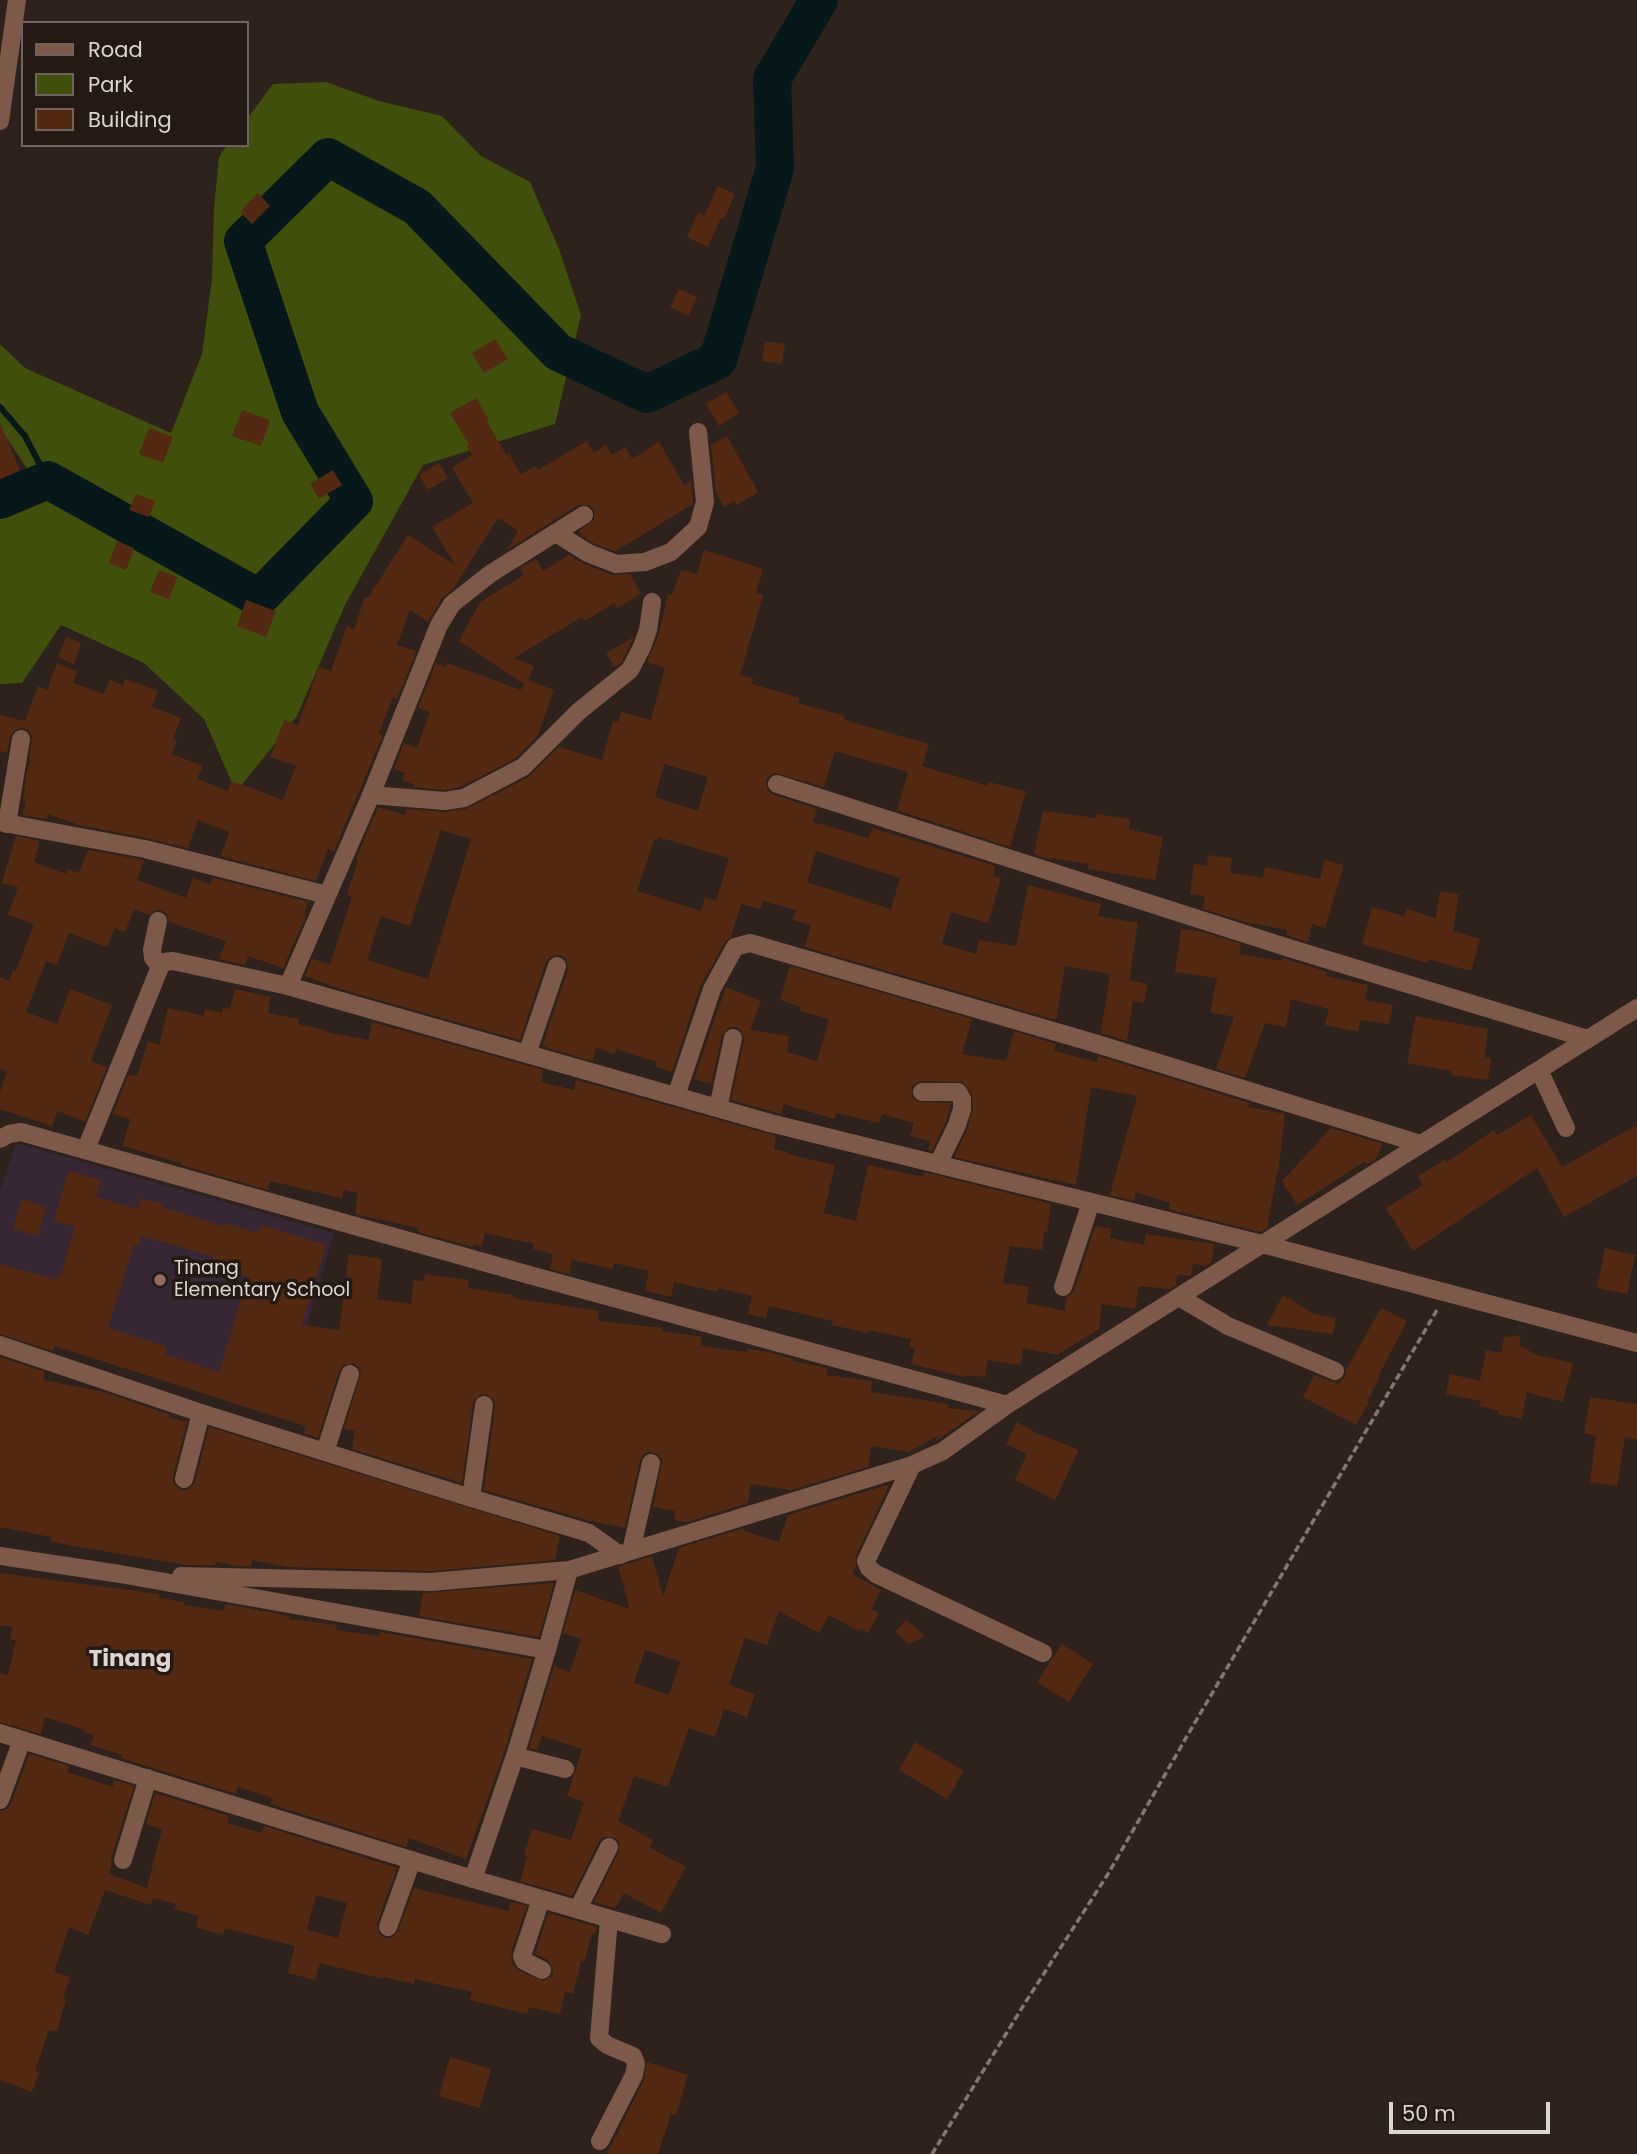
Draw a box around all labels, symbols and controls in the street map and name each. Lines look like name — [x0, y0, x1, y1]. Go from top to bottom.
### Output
legend — [21, 21, 248, 147]
text: Road — [88, 35, 143, 64]
text: Park — [88, 70, 133, 99]
text: Building — [88, 105, 172, 134]
place label: Tinang Elementary School — [174, 1258, 350, 1302]
marker: Tinang Elementary School — [152, 1272, 168, 1288]
district label: Tinang — [89, 1646, 171, 1674]
scale bar — [1392, 2088, 1553, 2132]
text: 50 m — [1402, 2099, 1456, 2128]

